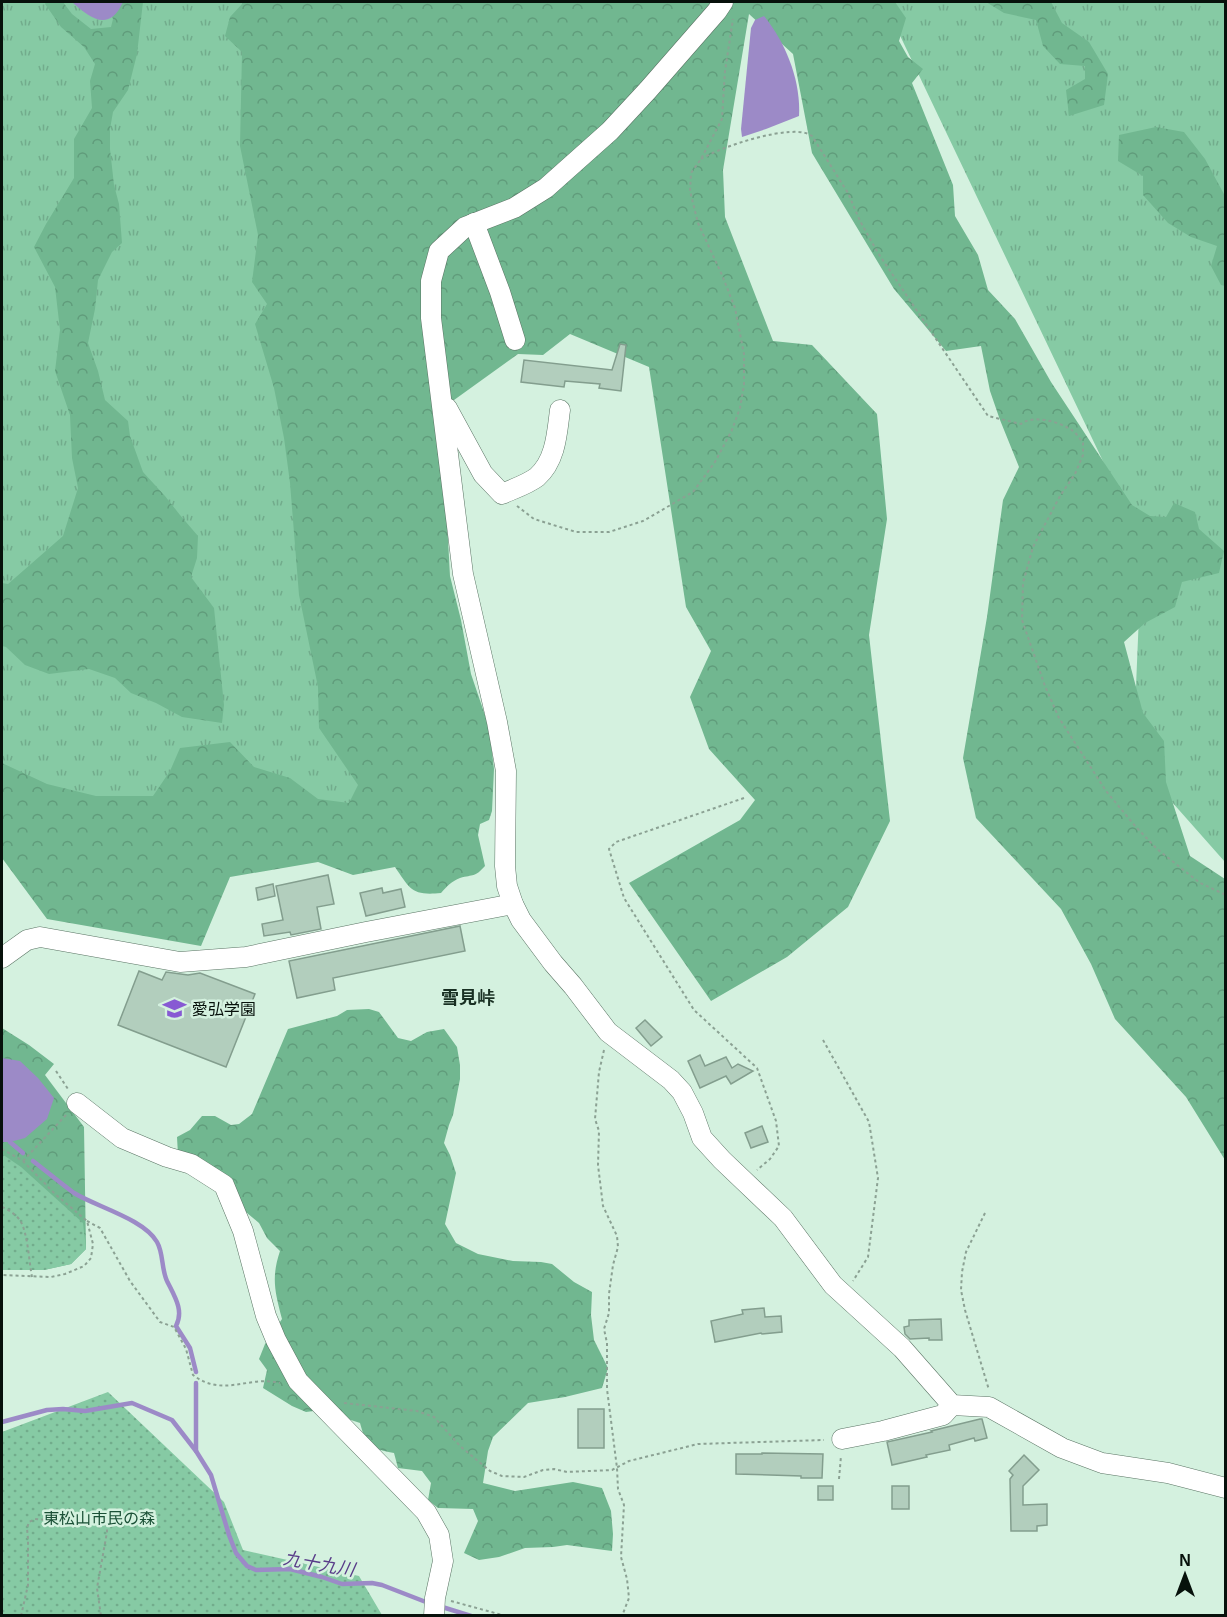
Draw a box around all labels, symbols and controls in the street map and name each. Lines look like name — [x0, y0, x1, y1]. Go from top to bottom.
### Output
district label: 雪見峠 — [441, 988, 495, 1008]
school or university icon: 愛弘学園 — [161, 996, 187, 1022]
place label: 愛弘学園 — [192, 1001, 256, 1018]
park label: 東松山市民の森 — [43, 1510, 155, 1527]
north arrow — [1155, 1545, 1215, 1605]
water label: 九十九川 — [282, 1548, 358, 1580]
text: N — [1179, 1552, 1191, 1569]

